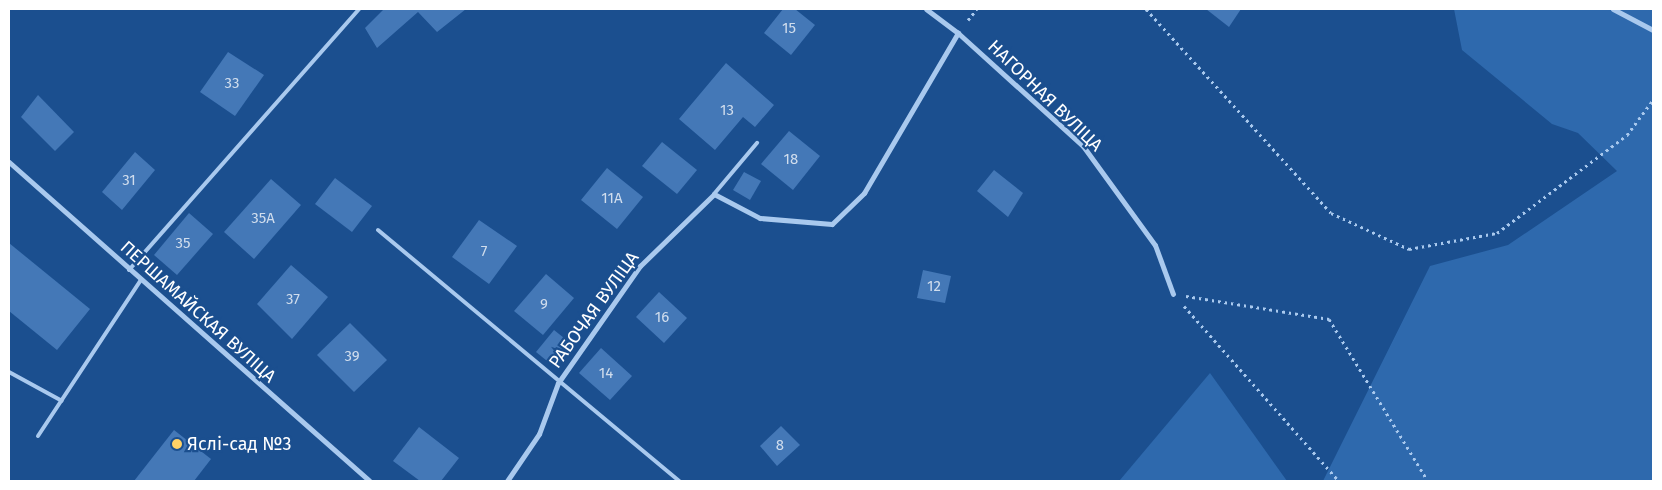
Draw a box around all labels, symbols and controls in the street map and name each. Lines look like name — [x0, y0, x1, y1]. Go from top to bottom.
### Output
house number: 15 — [782, 20, 796, 38]
street label: НАГОРНАЯ ВУЛІЦА — [983, 36, 1107, 156]
house number: 33 — [225, 75, 239, 93]
house number: 13 — [720, 102, 734, 120]
house number: 18 — [784, 151, 798, 169]
house number: 31 — [122, 172, 136, 190]
house number: 11А — [601, 190, 623, 208]
house number: 35А — [251, 210, 275, 228]
house number: 35 — [176, 235, 190, 253]
street label: ПЕРШАМАЙСКАЯ ВУЛІЦА — [116, 236, 280, 388]
house number: 7 — [481, 243, 487, 261]
street label: РАБОЧАЯ ВУЛІЦА — [544, 247, 644, 373]
house number: 12 — [927, 278, 941, 296]
house number: 37 — [286, 291, 300, 309]
house number: 9 — [540, 296, 548, 314]
house number: 16 — [655, 309, 669, 327]
house number: 39 — [344, 348, 360, 366]
house number: 14 — [599, 365, 613, 383]
place label: Яслі-сад №3 — [187, 433, 291, 455]
house number: 8 — [776, 437, 784, 455]
marker: Яслі-сад №3 — [171, 438, 183, 450]

